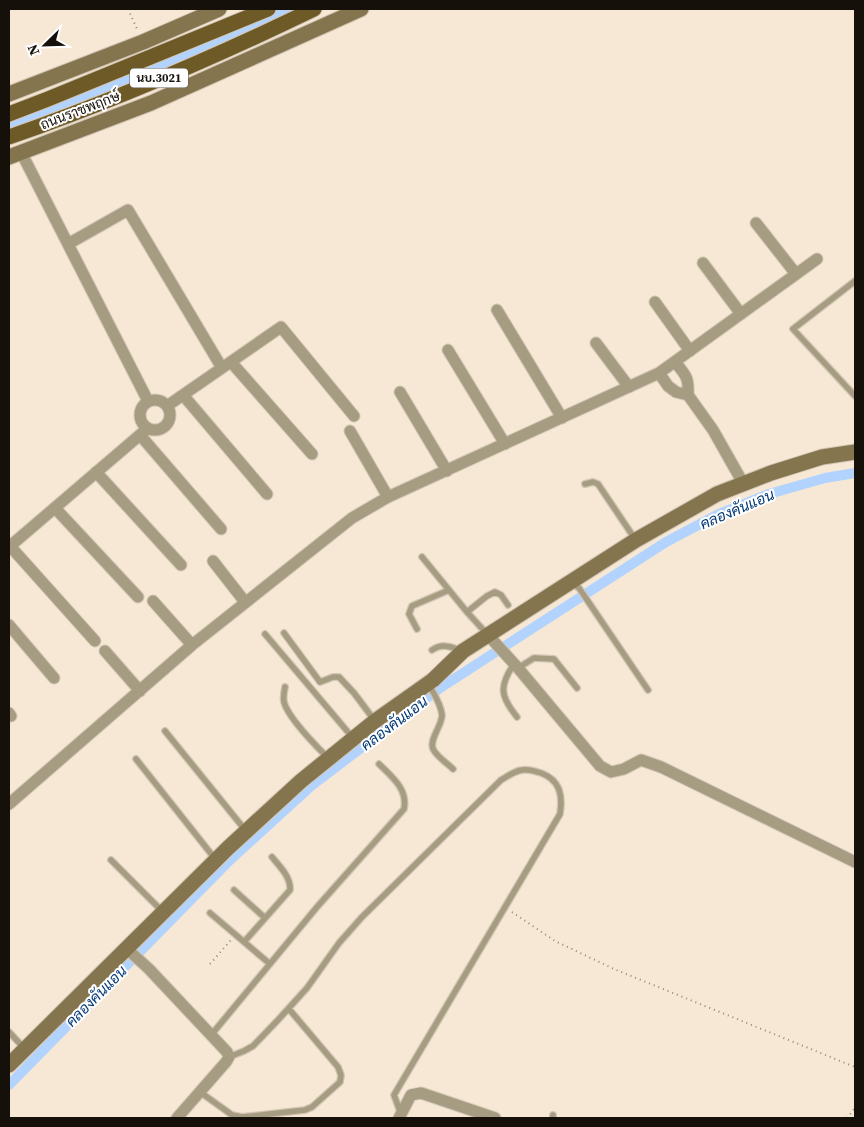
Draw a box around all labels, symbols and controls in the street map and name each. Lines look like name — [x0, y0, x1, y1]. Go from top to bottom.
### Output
north arrow — [20, 20, 70, 70]
text: N — [22, 41, 44, 59]
road number: นบ.3021 — [130, 68, 188, 88]
street label: ถนนราชพฤกษ์ — [37, 85, 123, 134]
water label: คลองคันแอน — [697, 484, 778, 534]
water label: คลองคันแอน — [356, 691, 432, 755]
water label: คลองคันแอน — [61, 960, 132, 1031]

